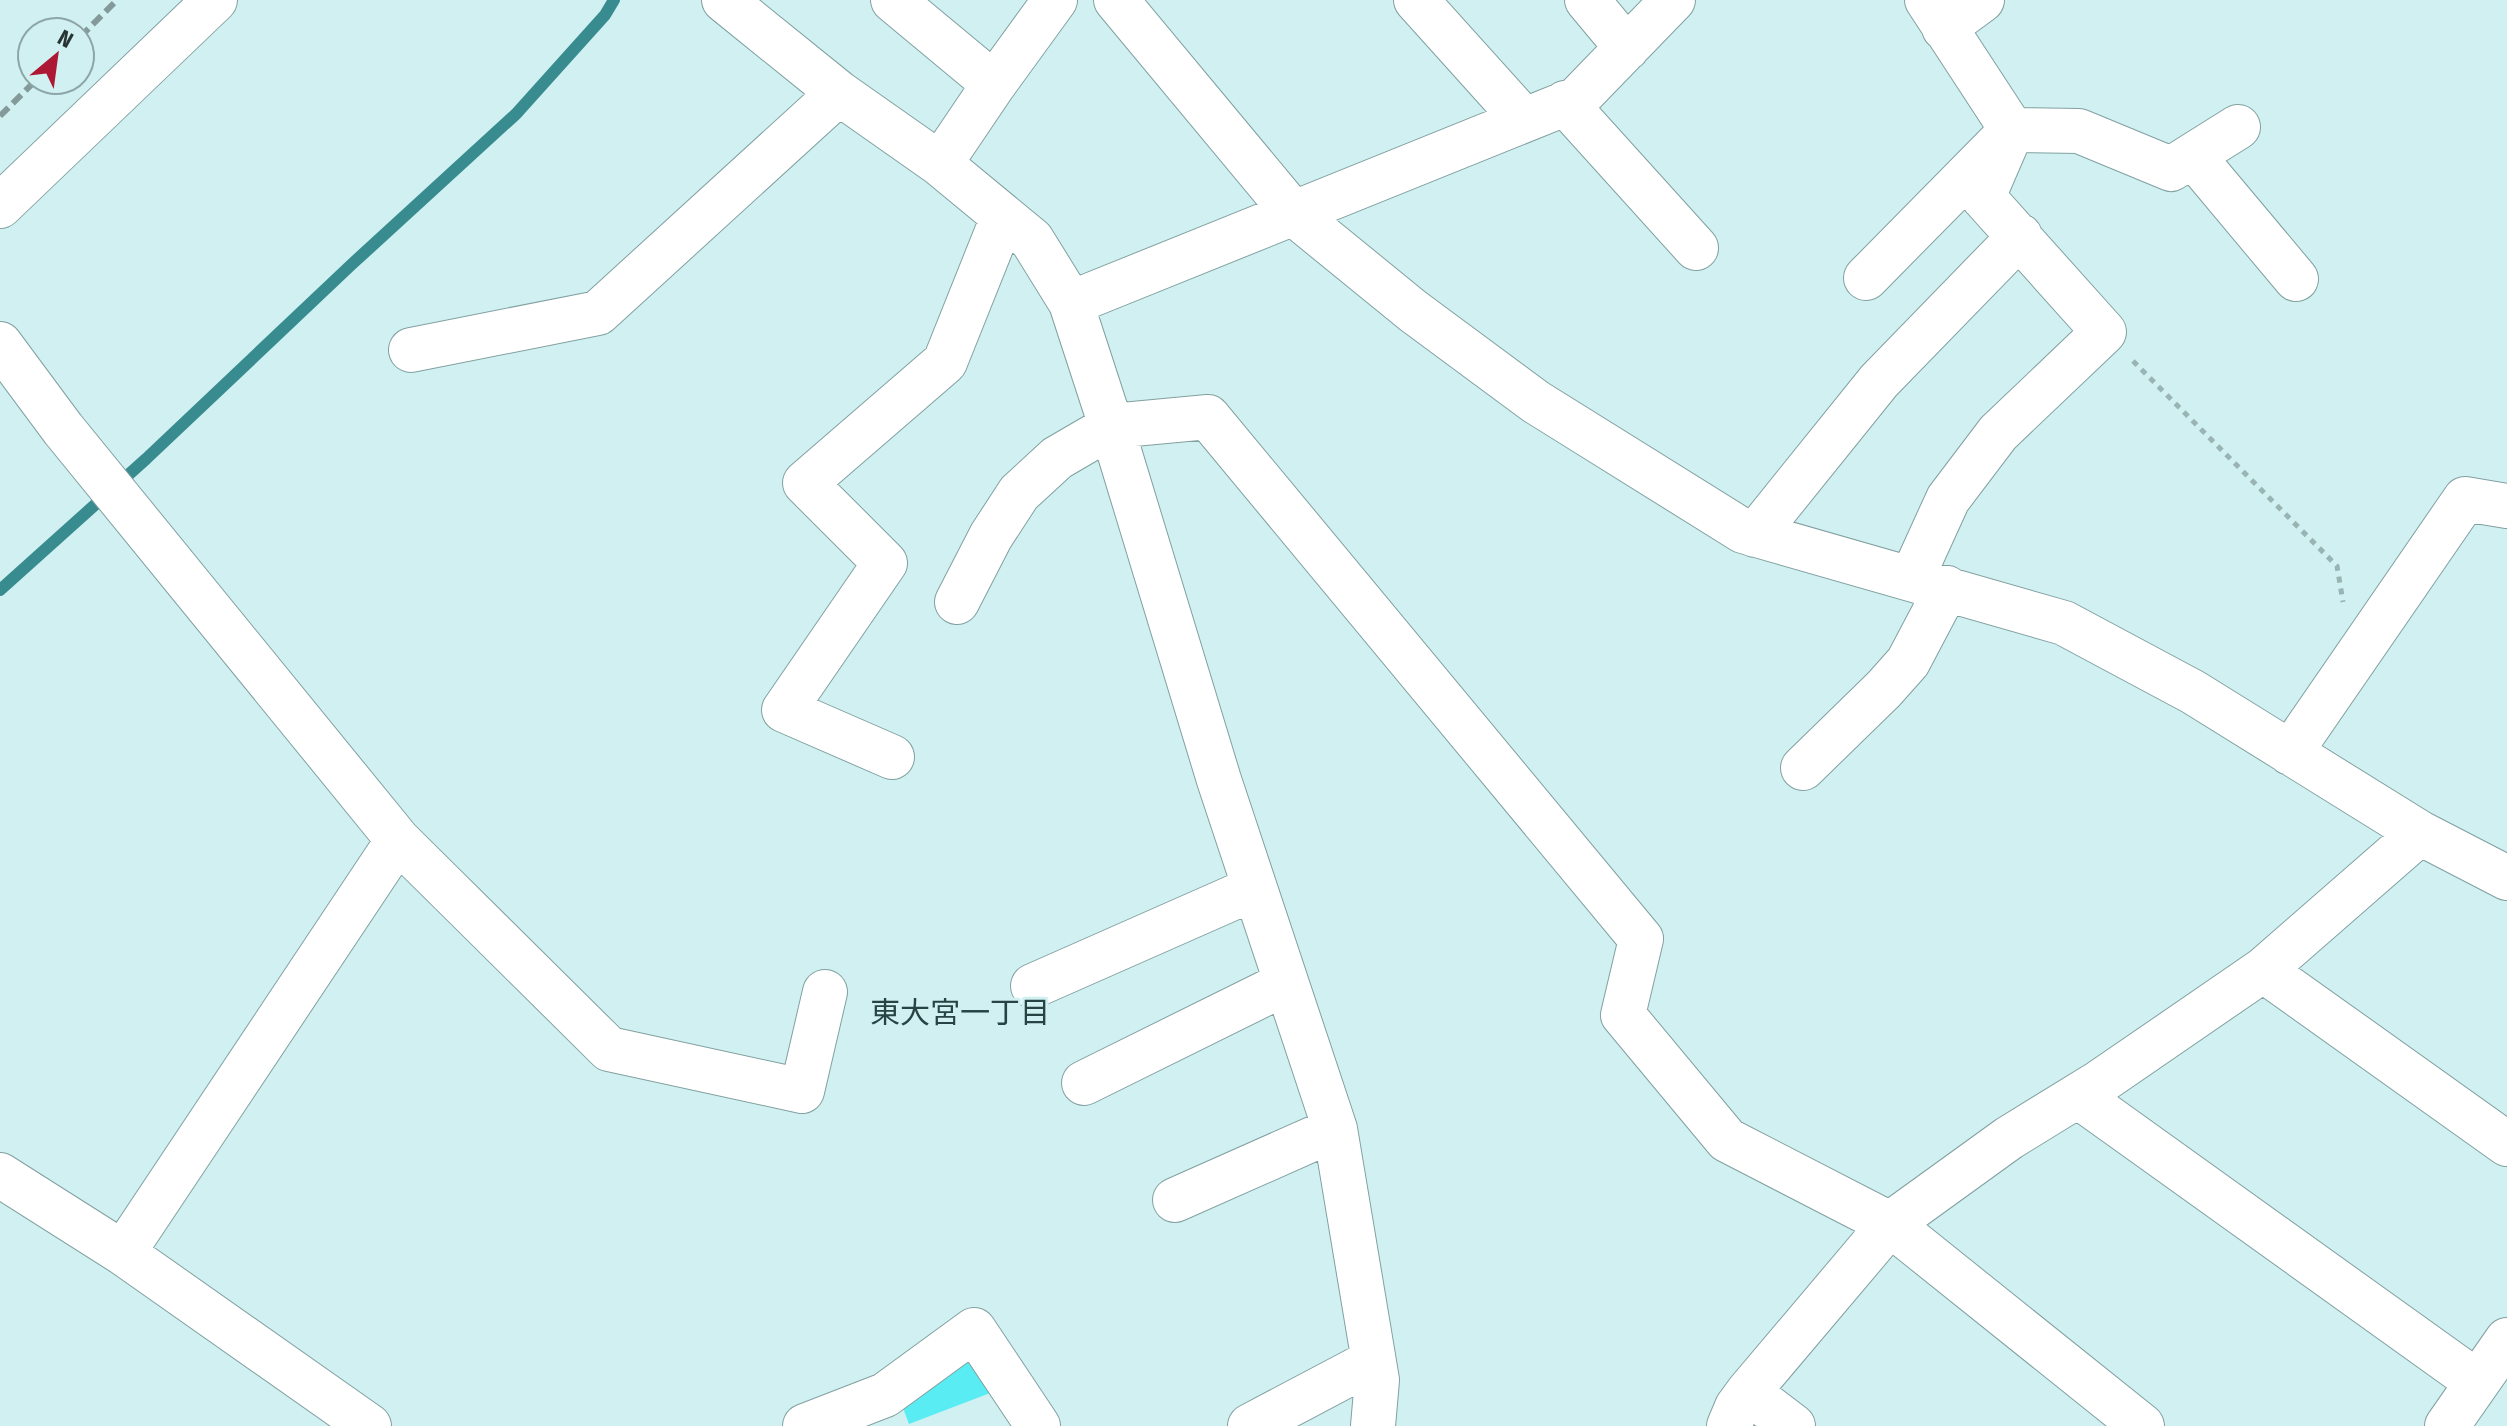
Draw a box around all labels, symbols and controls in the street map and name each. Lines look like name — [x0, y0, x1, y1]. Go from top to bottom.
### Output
north arrow — [16, 16, 96, 96]
text: N — [53, 24, 78, 54]
district label: 東大宮一丁目 — [870, 995, 1050, 1031]

